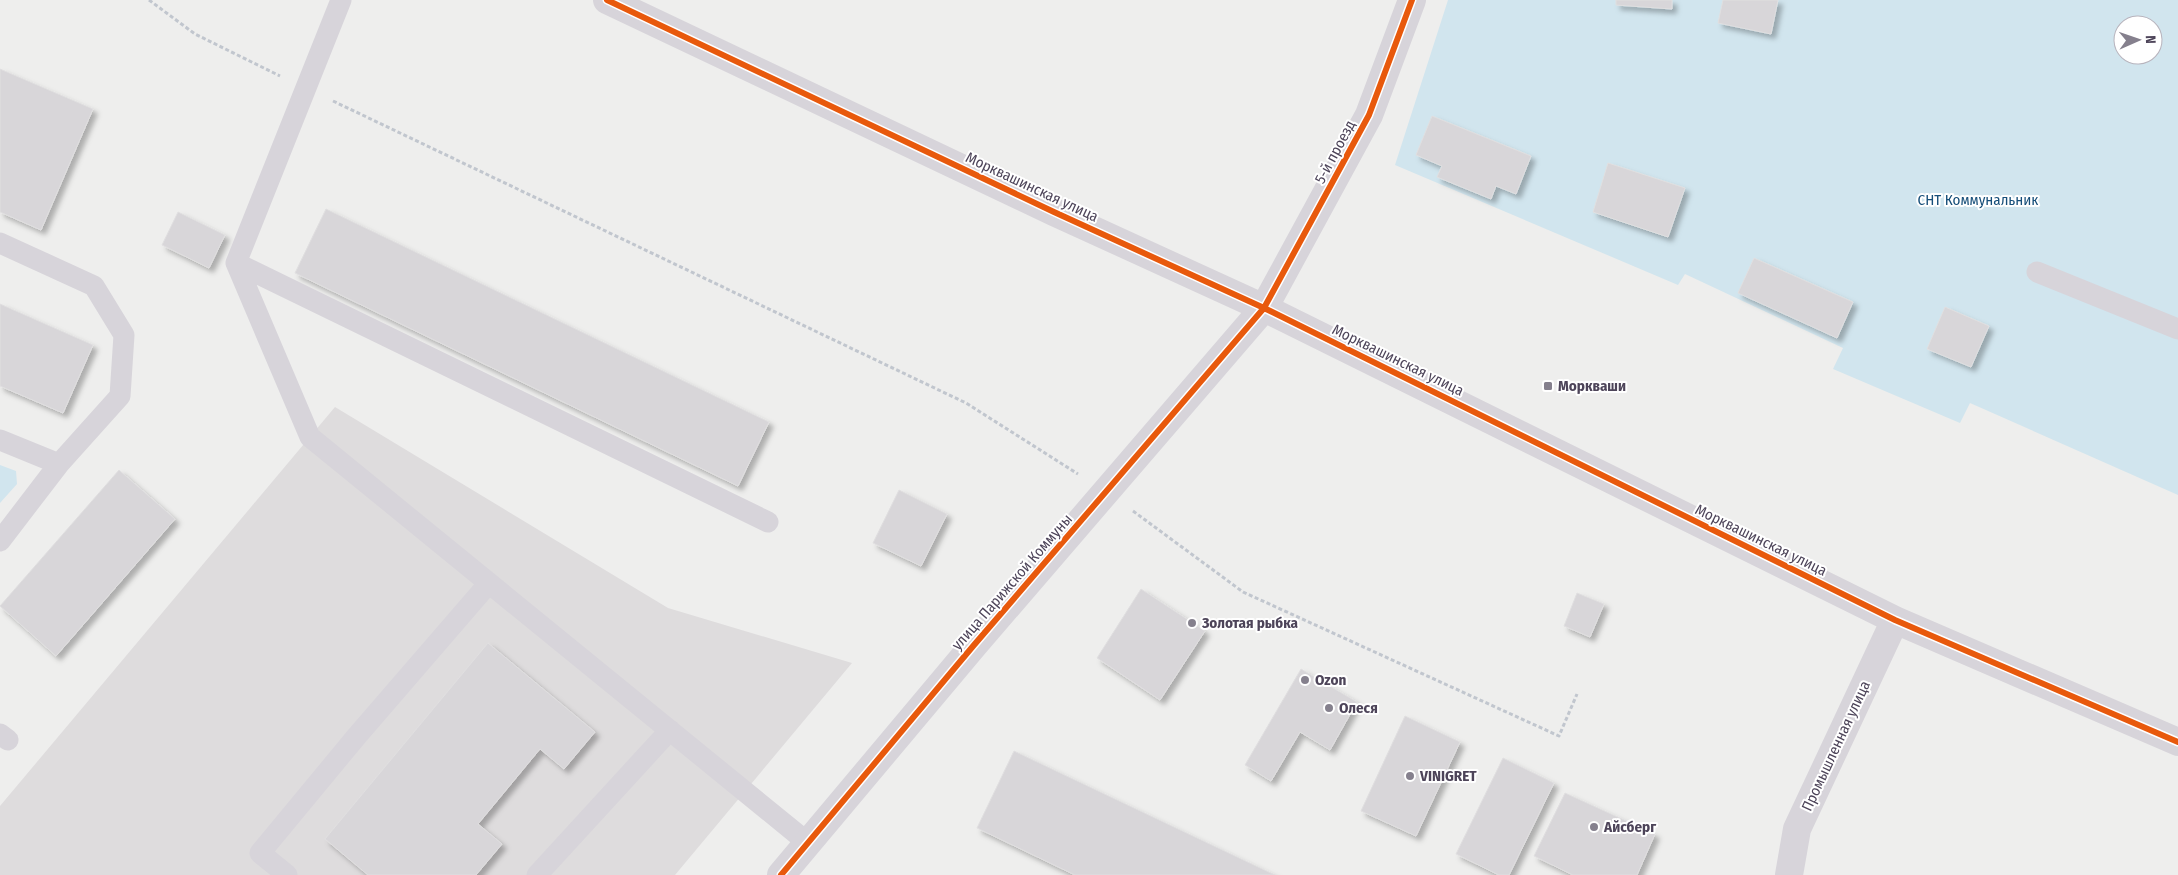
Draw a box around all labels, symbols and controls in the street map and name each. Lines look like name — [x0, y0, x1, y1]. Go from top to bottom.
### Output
north arrow — [2113, 15, 2163, 65]
text: N — [2142, 35, 2159, 44]
street label: 5-й проезд — [1311, 117, 1359, 187]
street label: Морквашинская улица — [963, 148, 1101, 226]
park label: СНТ Коммунальник — [1918, 191, 2038, 209]
street label: Морквашинская улица — [1329, 320, 1467, 400]
place label: Моркваши — [1558, 377, 1626, 395]
marker: Моркваши — [1542, 380, 1554, 392]
street label: Морквашинская улица — [1692, 500, 1830, 580]
street label: улица Парижской Коммуны — [948, 510, 1076, 654]
place label: Золотая рыбка — [1201, 614, 1298, 632]
marker: Золотая рыбка — [1186, 617, 1198, 629]
place label: Ozon — [1315, 671, 1346, 689]
marker: Ozon — [1299, 674, 1311, 686]
street label: Промышленная улица — [1798, 678, 1874, 814]
place label: Олеся — [1339, 699, 1378, 717]
marker: Олеся — [1323, 702, 1335, 714]
place label: VINIGRET — [1419, 767, 1477, 785]
marker: VINIGRET — [1404, 770, 1416, 782]
place label: Айсберг — [1603, 818, 1656, 836]
marker: Айсберг — [1588, 821, 1600, 833]

